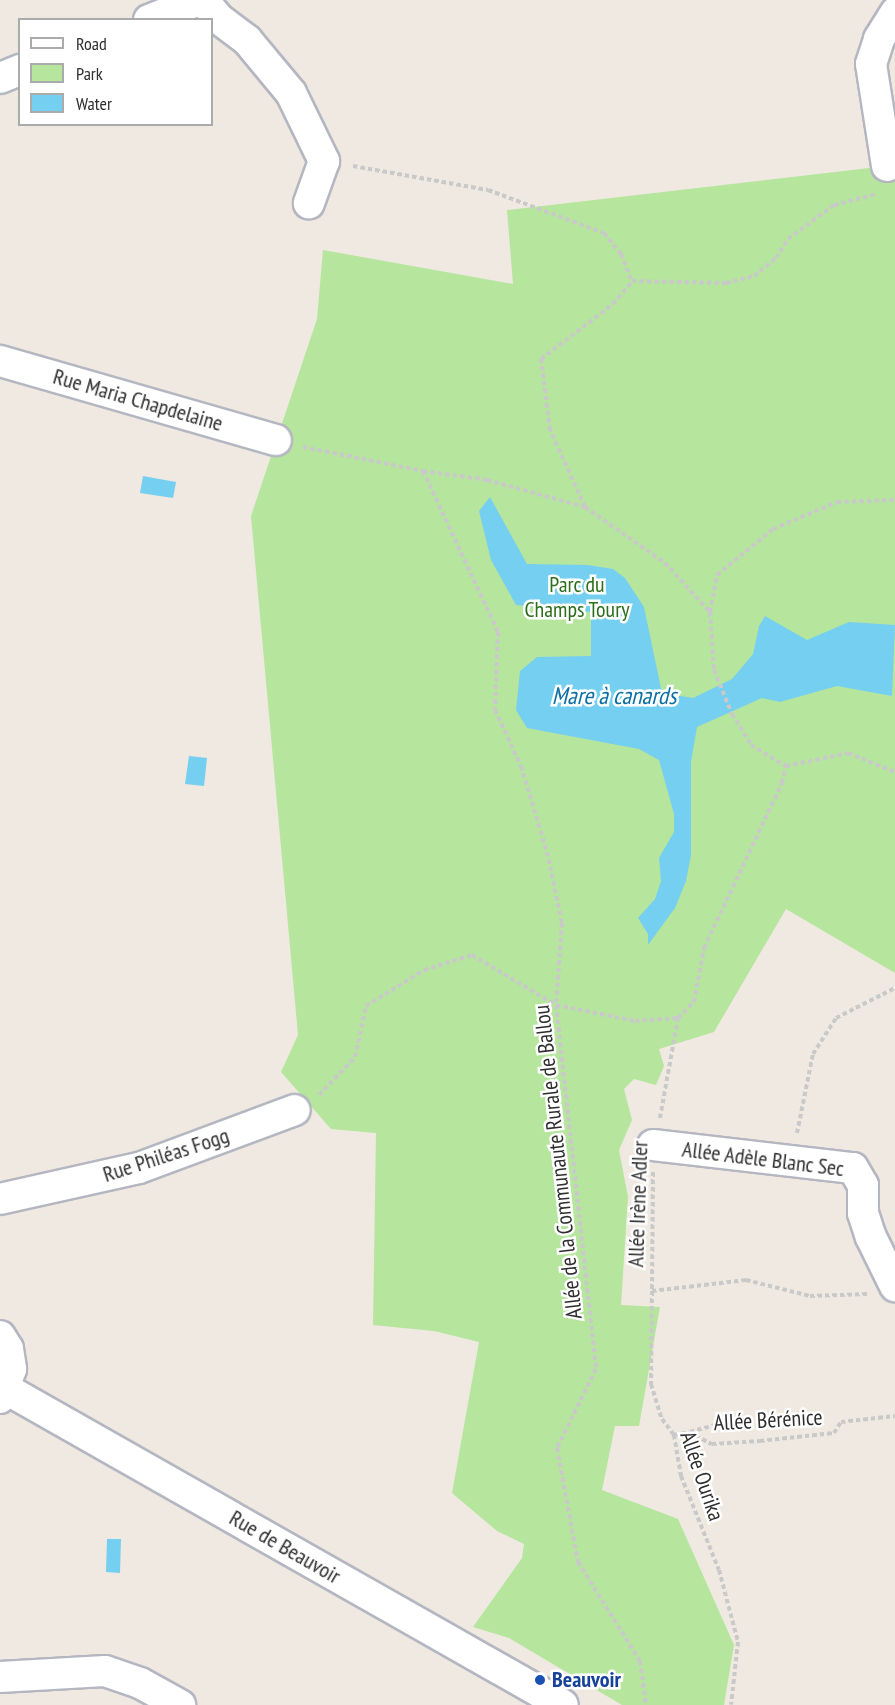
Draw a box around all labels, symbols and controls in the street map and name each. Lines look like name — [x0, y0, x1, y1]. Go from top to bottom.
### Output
legend — [18, 18, 213, 126]
text: Road — [76, 32, 107, 55]
text: Park — [76, 62, 103, 85]
text: Water — [76, 92, 112, 115]
street label: Rue Maria Chapdelaine — [50, 363, 226, 437]
park label: Parc du Champs Toury — [524, 571, 630, 622]
water label: Mare à canards — [552, 682, 676, 710]
street label: Allée de la Communaute Rurale de Ballou — [528, 1004, 588, 1320]
street label: Rue Philéas Fogg — [100, 1122, 232, 1188]
street label: Allée Adèle Blanc Sec — [680, 1136, 846, 1182]
street label: Allée Irène Adler — [623, 1140, 653, 1268]
street label: Allée Bérénice — [713, 1404, 823, 1436]
street label: Allée Ourika — [674, 1428, 730, 1524]
street label: Rue de Beauvoir — [225, 1505, 345, 1589]
place label: Beauvoir — [552, 1667, 621, 1693]
marker: Beauvoir — [533, 1673, 547, 1687]

